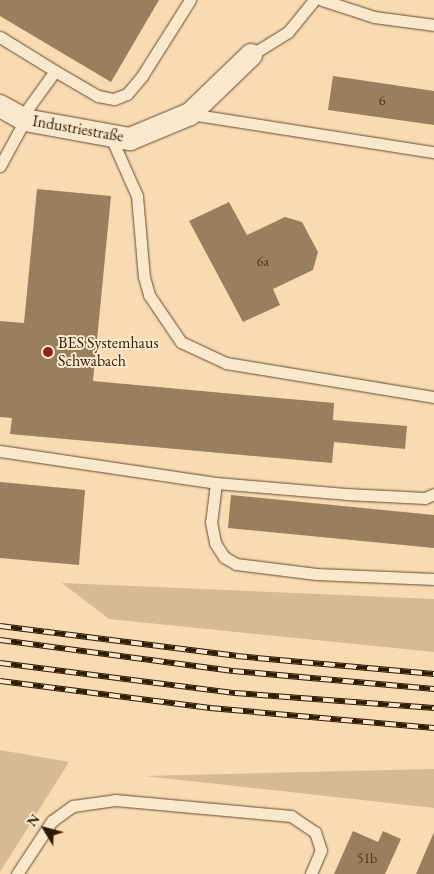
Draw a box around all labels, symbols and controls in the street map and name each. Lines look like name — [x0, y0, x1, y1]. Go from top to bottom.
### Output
house number: 6 — [379, 92, 385, 108]
street label: Industriestraße — [31, 112, 125, 146]
house number: 6a — [257, 253, 269, 269]
place label: BES Systemhaus Schwabach — [58, 333, 159, 371]
marker: BES Systemhaus Schwabach — [42, 346, 54, 358]
north arrow — [20, 804, 70, 854]
text: N — [22, 810, 44, 830]
house number: 51b — [357, 850, 377, 866]

